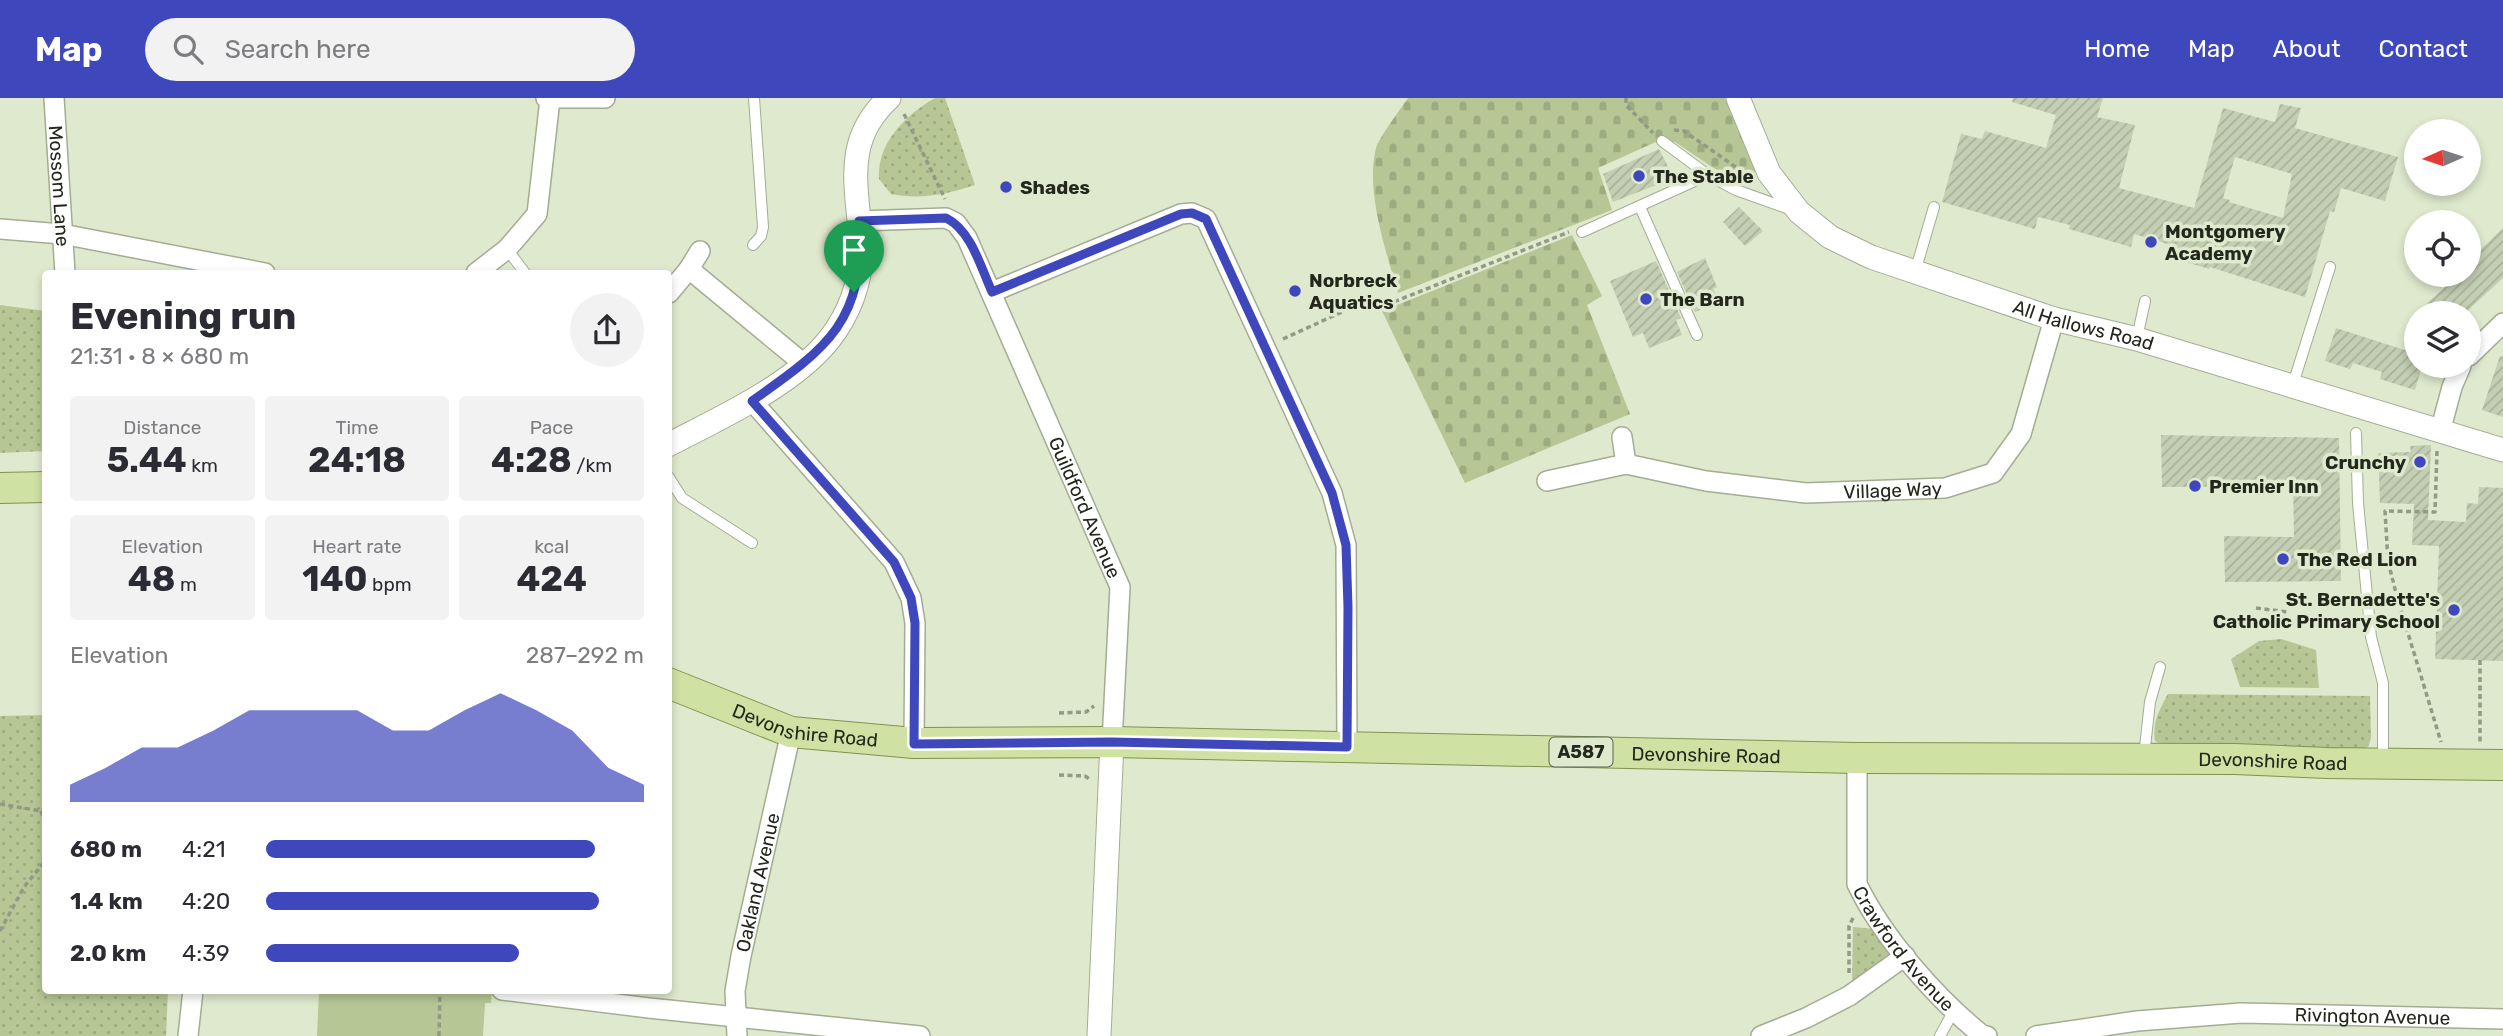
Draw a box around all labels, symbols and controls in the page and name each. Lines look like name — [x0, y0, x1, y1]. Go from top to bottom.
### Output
search box — [145, 18, 635, 81]
text: Map — [35, 30, 103, 69]
icon: search — [169, 30, 207, 68]
text: Search here — [225, 34, 370, 65]
text: Home — [2084, 35, 2150, 63]
text: Map — [2188, 35, 2235, 63]
text: About — [2273, 35, 2341, 63]
text: Contact — [2379, 35, 2468, 63]
north arrow — [2404, 119, 2482, 196]
map controls — [2404, 119, 2481, 378]
street label: Mossom Lane — [44, 125, 74, 247]
place label: The Stable — [1653, 165, 1754, 188]
marker: The Stable — [1631, 168, 1647, 184]
place label: Shades — [1020, 176, 1090, 199]
marker: Shades — [998, 179, 1014, 195]
button: locate — [2404, 210, 2481, 287]
pin — [824, 220, 884, 292]
place label: Montgomery Academy — [2165, 220, 2286, 265]
icon: arrive — [835, 231, 873, 269]
marker: Montgomery Academy — [2143, 234, 2159, 250]
place label: Norbreck Aquatics — [1309, 269, 1397, 314]
marker: Norbreck Aquatics — [1287, 283, 1303, 299]
place label: The Barn — [1660, 288, 1745, 311]
marker: The Barn — [1638, 291, 1654, 307]
text: Evening run — [70, 293, 296, 339]
button: share — [570, 293, 644, 367]
street label: All Hallows Road — [2010, 295, 2157, 355]
button: layers — [2404, 301, 2481, 378]
text: 21:31 · 8 × 680 m — [70, 342, 249, 370]
text: Distance — [123, 416, 201, 439]
text: Time — [335, 416, 379, 439]
text: Pace — [530, 416, 573, 439]
street label: Guildford Avenue — [1044, 433, 1126, 582]
text: 5.44 — [107, 439, 187, 481]
text: 24:18 — [308, 439, 406, 481]
text: 4:28 — [491, 439, 572, 481]
place label: Crunchy — [2325, 451, 2407, 474]
text: km — [187, 454, 218, 477]
text: /km — [572, 454, 612, 477]
marker: Crunchy — [2412, 454, 2428, 470]
place label: Premier Inn — [2209, 475, 2319, 498]
street label: Village Way — [1843, 477, 1942, 504]
marker: Premier Inn — [2187, 478, 2203, 494]
text: Elevation — [122, 535, 203, 558]
text: Heart rate — [312, 535, 402, 558]
text: kcal — [534, 535, 569, 558]
place label: The Red Lion — [2297, 548, 2417, 571]
marker: The Red Lion — [2275, 551, 2291, 567]
text: 48 — [128, 558, 175, 600]
text: 140 — [302, 558, 367, 600]
text: 424 — [516, 558, 587, 600]
text: m — [175, 573, 197, 596]
text: bpm — [367, 573, 412, 596]
place label: St. Bernadette's Catholic Primary School — [2213, 588, 2440, 633]
marker: St. Bernadette's Catholic Primary School — [2446, 602, 2462, 618]
text: Elevation — [70, 641, 169, 669]
text: 287–292 m — [526, 641, 644, 669]
street label: Devonshire Road — [729, 699, 879, 752]
road number: A587 — [1550, 738, 1612, 766]
street label: Devonshire Road — [1631, 742, 1781, 768]
street label: Devonshire Road — [2198, 748, 2348, 775]
street label: Oakland Avenue — [731, 811, 785, 954]
text: 680 m — [70, 835, 142, 863]
text: 4:21 — [182, 835, 226, 863]
street label: Crawford Avenue — [1848, 882, 1959, 1016]
text: 1.4 km — [70, 887, 143, 915]
text: 4:20 — [182, 887, 230, 915]
text: 2.0 km — [70, 939, 146, 967]
text: 4:39 — [182, 939, 230, 967]
street label: Rivington Avenue — [2294, 1003, 2451, 1030]

